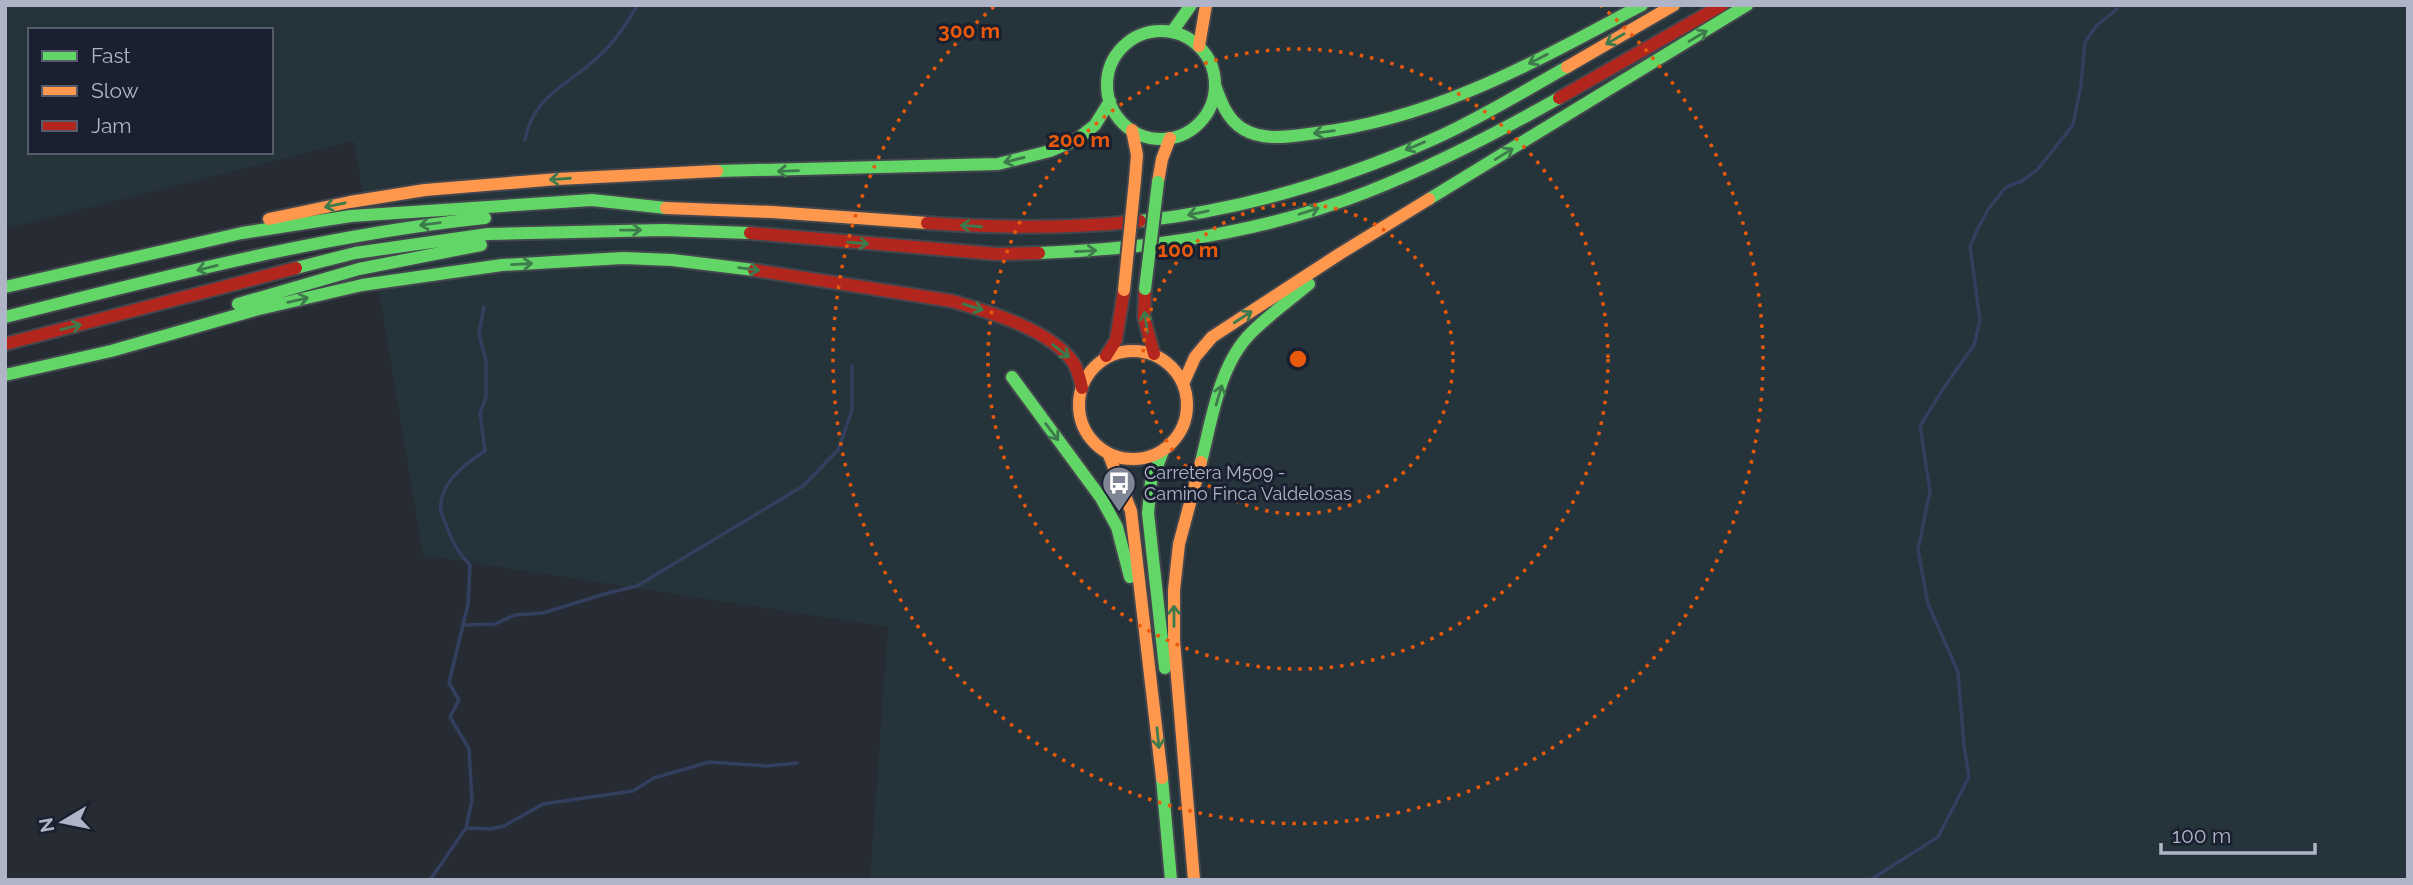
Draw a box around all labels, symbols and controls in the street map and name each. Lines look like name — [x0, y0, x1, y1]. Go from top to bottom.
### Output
text: 300 m — [938, 18, 1000, 43]
legend — [28, 28, 273, 154]
one-way arrow — [1687, 28, 1707, 42]
one-way arrow — [1606, 32, 1626, 46]
text: Fast — [91, 43, 131, 68]
one-way arrow — [1528, 52, 1549, 66]
text: Slow — [91, 78, 139, 103]
text: Jam — [91, 113, 132, 138]
one-way arrow — [1313, 126, 1336, 139]
text: 200 m — [1048, 127, 1110, 152]
one-way arrow — [1404, 141, 1426, 154]
one-way arrow — [1493, 147, 1513, 161]
one-way arrow — [1004, 154, 1026, 167]
one-way arrow — [776, 165, 799, 178]
one-way arrow — [549, 172, 572, 185]
one-way arrow — [324, 199, 347, 213]
one-way arrow — [1297, 203, 1319, 216]
one-way arrow — [1187, 206, 1210, 220]
one-way arrow — [419, 218, 442, 231]
one-way arrow — [961, 219, 983, 232]
one-way arrow — [620, 224, 643, 237]
one-way arrow — [847, 237, 869, 250]
text: 100 m — [1158, 237, 1218, 262]
one-way arrow — [1074, 244, 1097, 257]
one-way arrow — [510, 258, 533, 271]
one-way arrow — [196, 262, 219, 275]
one-way arrow — [737, 263, 760, 276]
one-way arrow — [286, 293, 309, 306]
one-way arrow — [962, 302, 984, 315]
one-way arrow — [1233, 310, 1253, 324]
one-way arrow — [1140, 311, 1153, 334]
one-way arrow — [60, 320, 82, 333]
one-way arrow — [1051, 343, 1069, 358]
centre of rings — [1286, 347, 1310, 371]
one-way arrow — [1214, 384, 1227, 406]
one-way arrow — [1045, 422, 1060, 441]
place label: Carretera M509 - Camino Finca Valdelosas — [1144, 462, 1352, 504]
bus stop icon: Carretera M509 - Camino Finca Valdelosas — [1100, 464, 1138, 513]
one-way arrow — [1167, 605, 1181, 628]
one-way arrow — [1152, 726, 1165, 749]
north arrow — [28, 787, 98, 857]
scale bar — [2161, 812, 2315, 856]
text: N — [34, 816, 58, 834]
text: 100 m — [2172, 823, 2231, 848]

